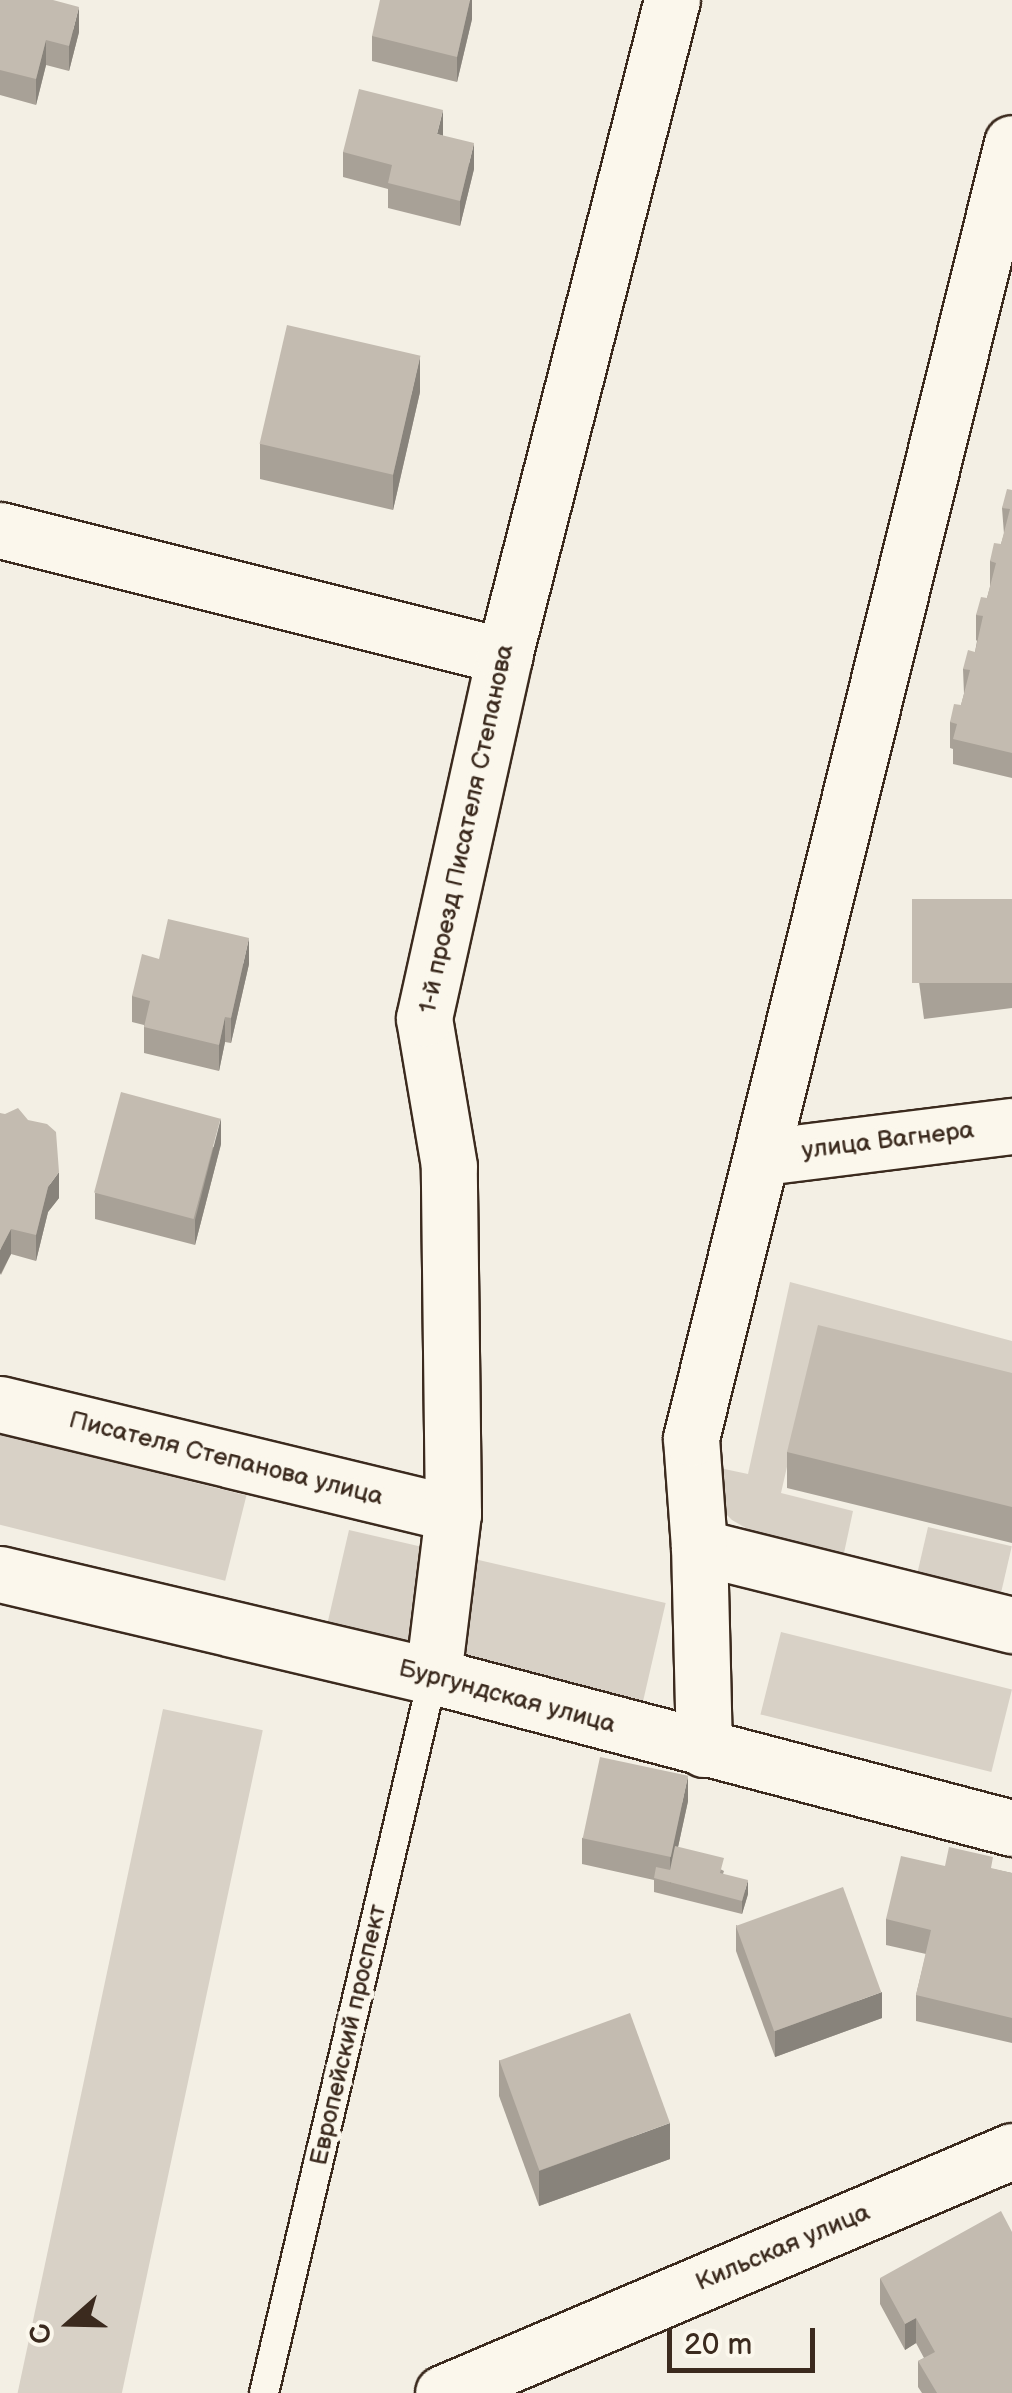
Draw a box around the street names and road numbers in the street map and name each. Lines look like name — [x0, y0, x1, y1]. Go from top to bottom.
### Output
street label: 1-й проезд Писателя Степанова — [413, 642, 521, 1016]
street label: улица Вагнера — [800, 1116, 976, 1166]
street label: Писателя Степанова улица — [66, 1405, 386, 1513]
street label: Бургундская улица — [395, 1654, 619, 1740]
street label: Европейский проспект — [304, 1902, 394, 2168]
street label: Кильская улица — [691, 2198, 875, 2298]

